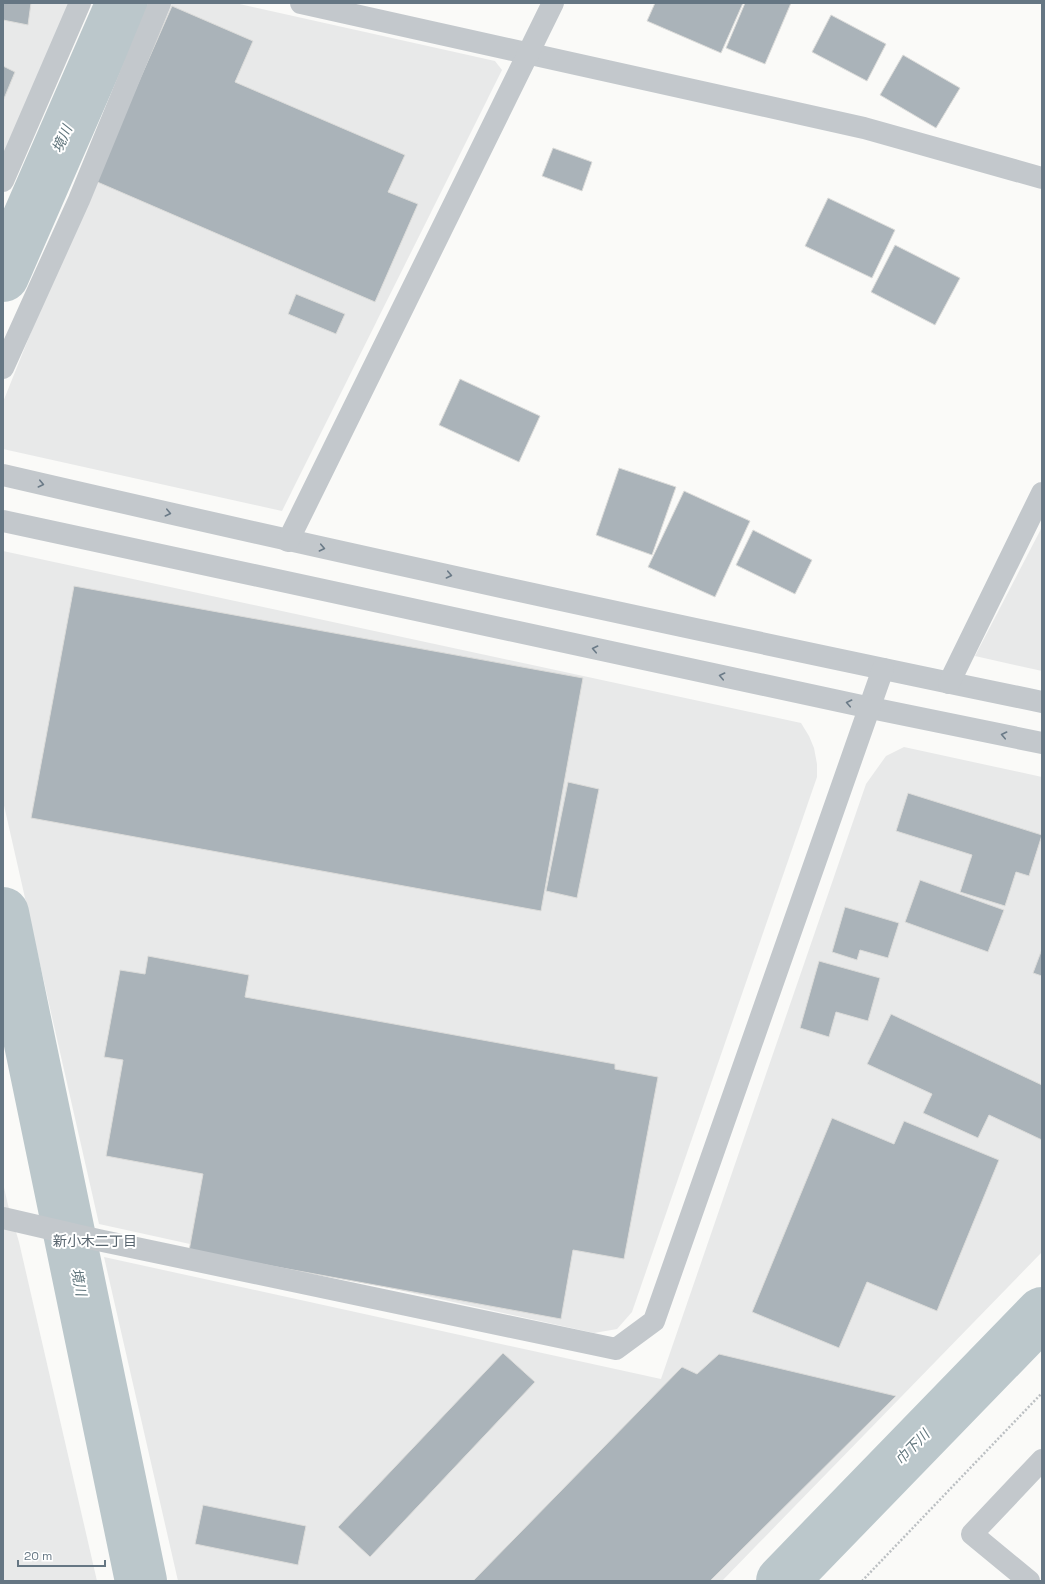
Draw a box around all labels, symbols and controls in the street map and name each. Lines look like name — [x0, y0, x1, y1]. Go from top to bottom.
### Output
water label: 境川 — [48, 121, 77, 155]
one-way arrow — [38, 479, 44, 487]
one-way arrow — [164, 508, 171, 516]
one-way arrow — [319, 543, 325, 551]
one-way arrow — [446, 571, 452, 579]
one-way arrow — [592, 645, 598, 653]
one-way arrow — [719, 672, 725, 680]
one-way arrow — [846, 700, 852, 708]
one-way arrow — [1001, 732, 1007, 740]
district label: 新小木二丁目 — [53, 1232, 137, 1250]
water label: 境川 — [67, 1266, 91, 1300]
water label: 巾下川 — [891, 1424, 934, 1468]
scale bar — [18, 1542, 105, 1568]
text: 20 m — [24, 1548, 52, 1564]

